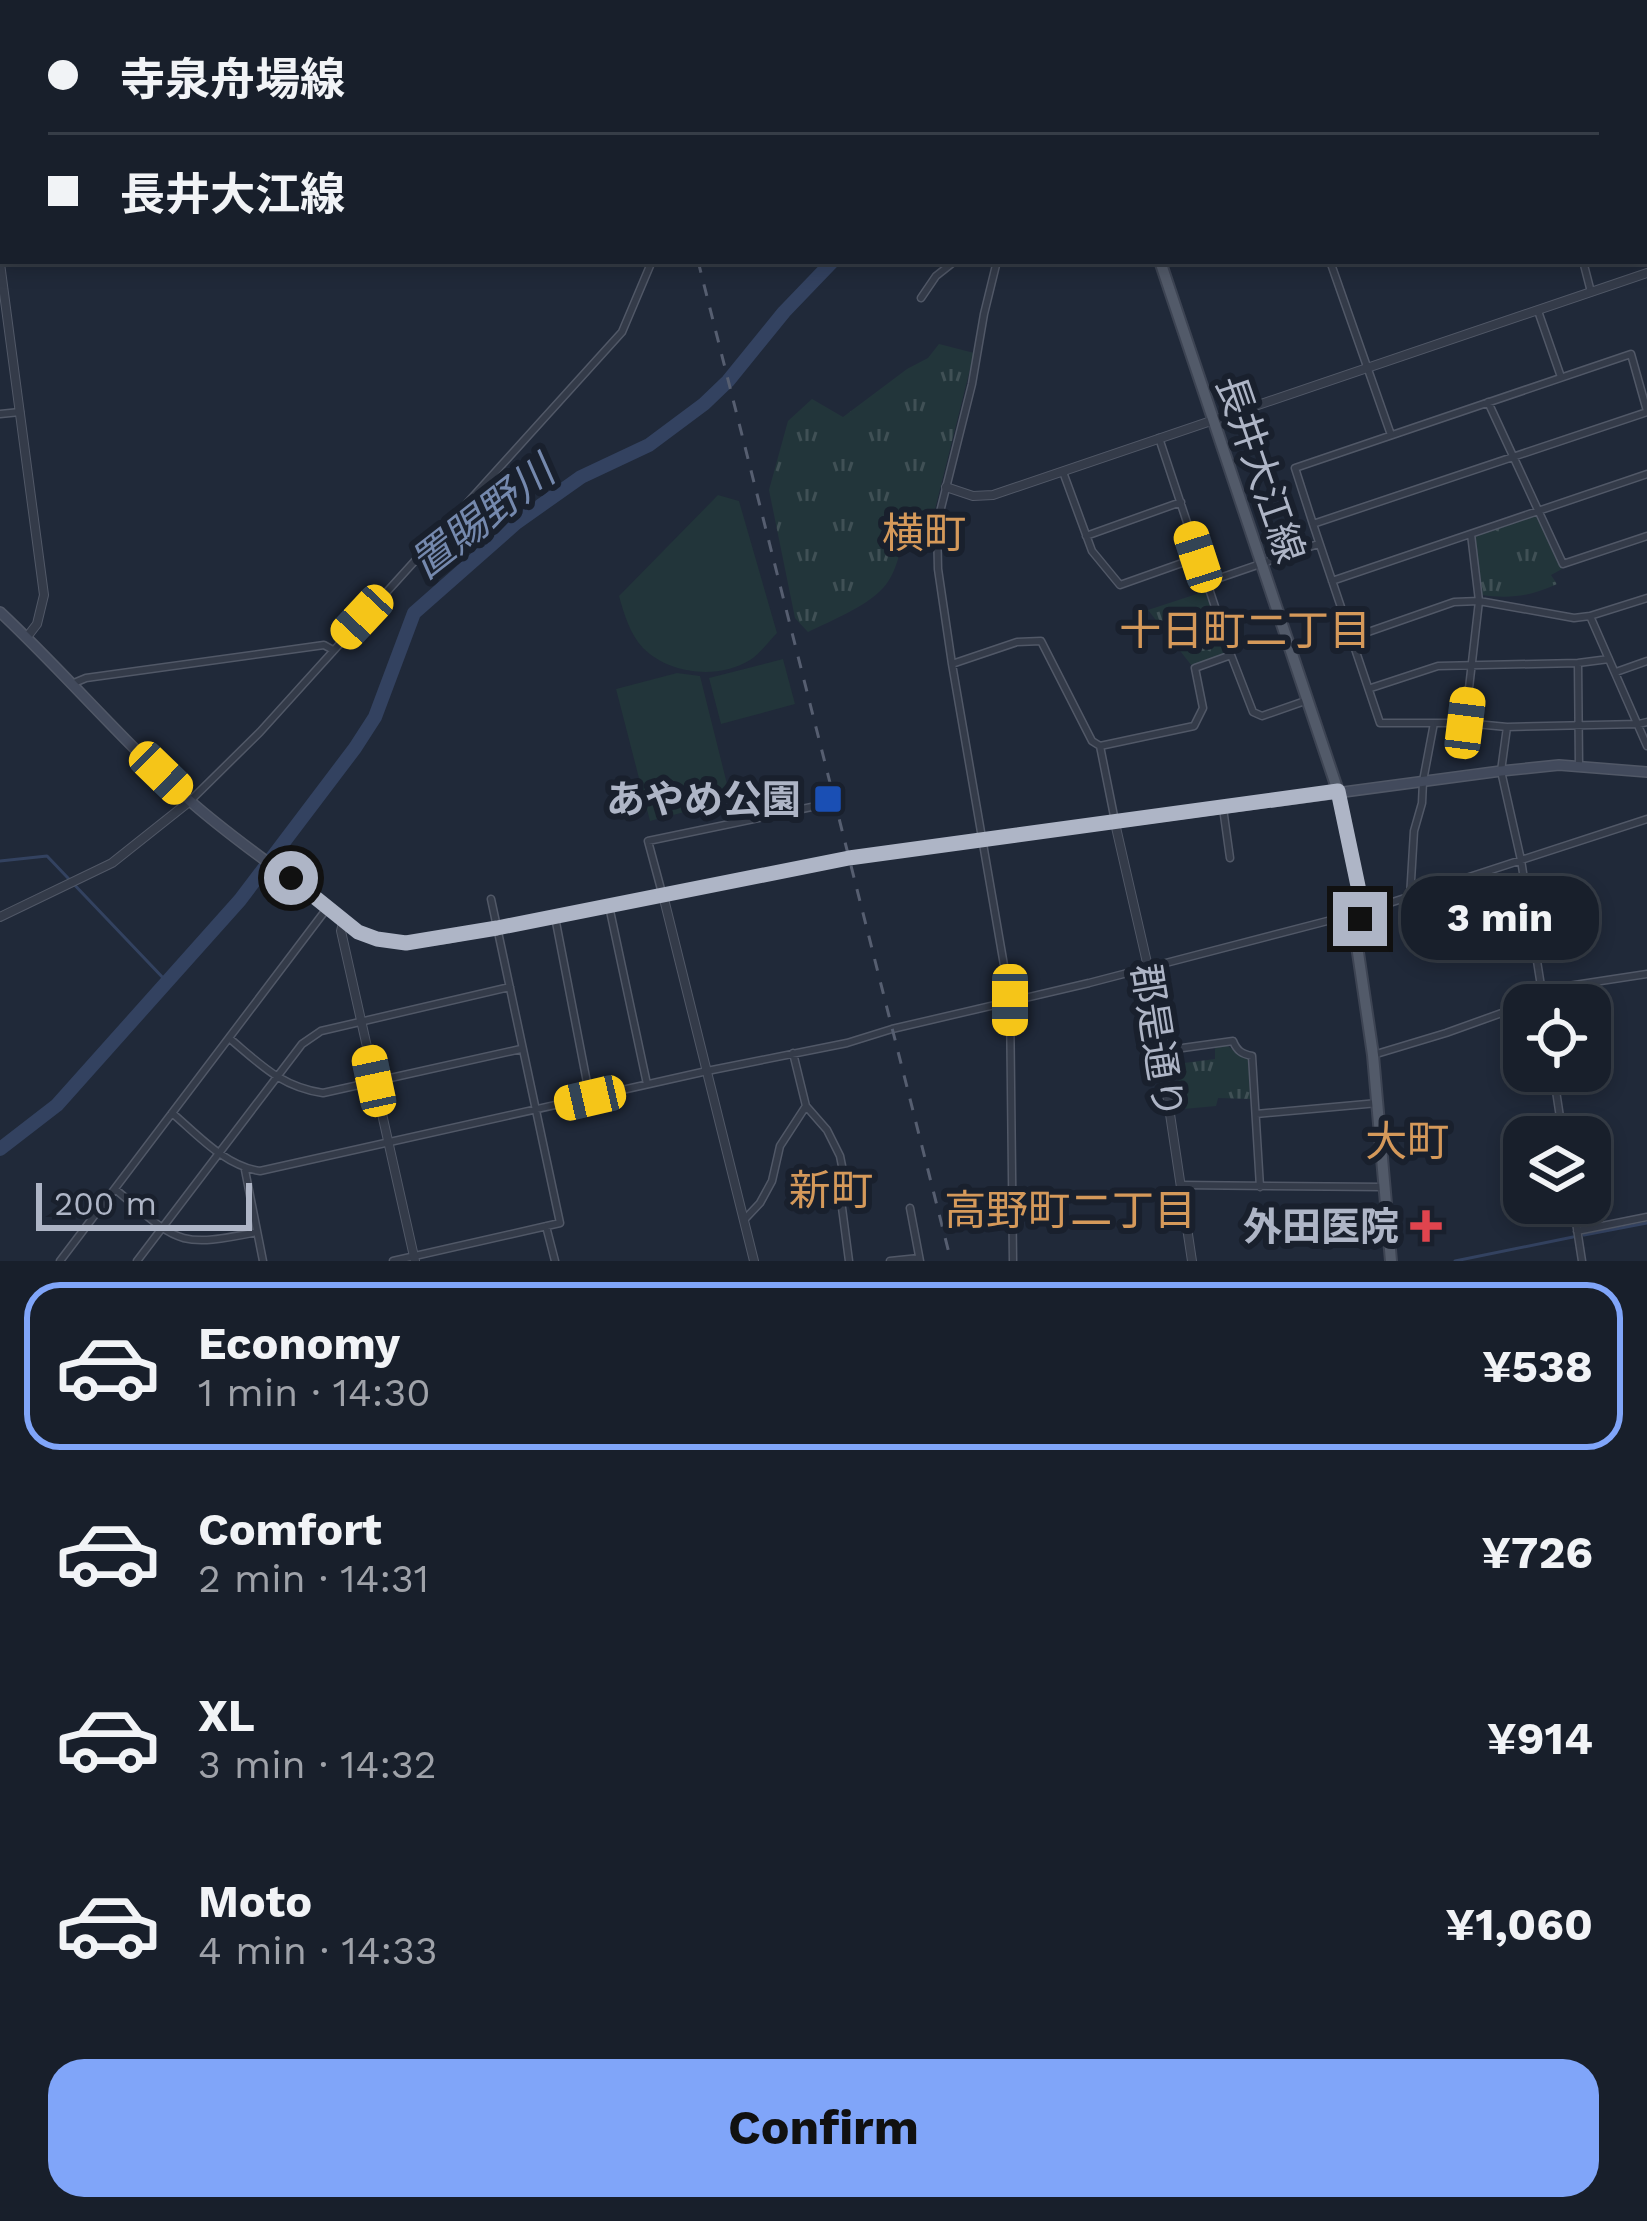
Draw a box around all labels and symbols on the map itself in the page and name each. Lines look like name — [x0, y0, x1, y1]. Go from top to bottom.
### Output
street label: 長井大江線 — [1208, 370, 1314, 569]
water label: 置賜野川 — [401, 444, 567, 588]
district label: 横町 — [882, 509, 966, 558]
car — [1170, 517, 1226, 597]
car — [324, 578, 400, 656]
district label: 十日町二丁目 — [1119, 606, 1371, 655]
car — [1443, 685, 1487, 761]
car — [123, 735, 199, 811]
place label: あやめ公園 — [606, 777, 801, 822]
marker: あやめ公園 — [812, 783, 844, 815]
route start — [264, 851, 318, 905]
callout: 3 min — [1402, 877, 1600, 961]
route end — [1333, 892, 1387, 946]
street label: 郡是通り — [1123, 961, 1192, 1122]
car — [992, 964, 1028, 1036]
car — [349, 1042, 399, 1120]
car — [551, 1072, 629, 1124]
district label: 大町 — [1365, 1117, 1449, 1166]
district label: 新町 — [789, 1166, 873, 1215]
scale bar — [36, 1177, 252, 1230]
district label: 高野町二丁目 — [944, 1186, 1196, 1235]
place label: 外田医院 — [1243, 1204, 1399, 1249]
marker: 外田医院 — [1410, 1210, 1442, 1242]

